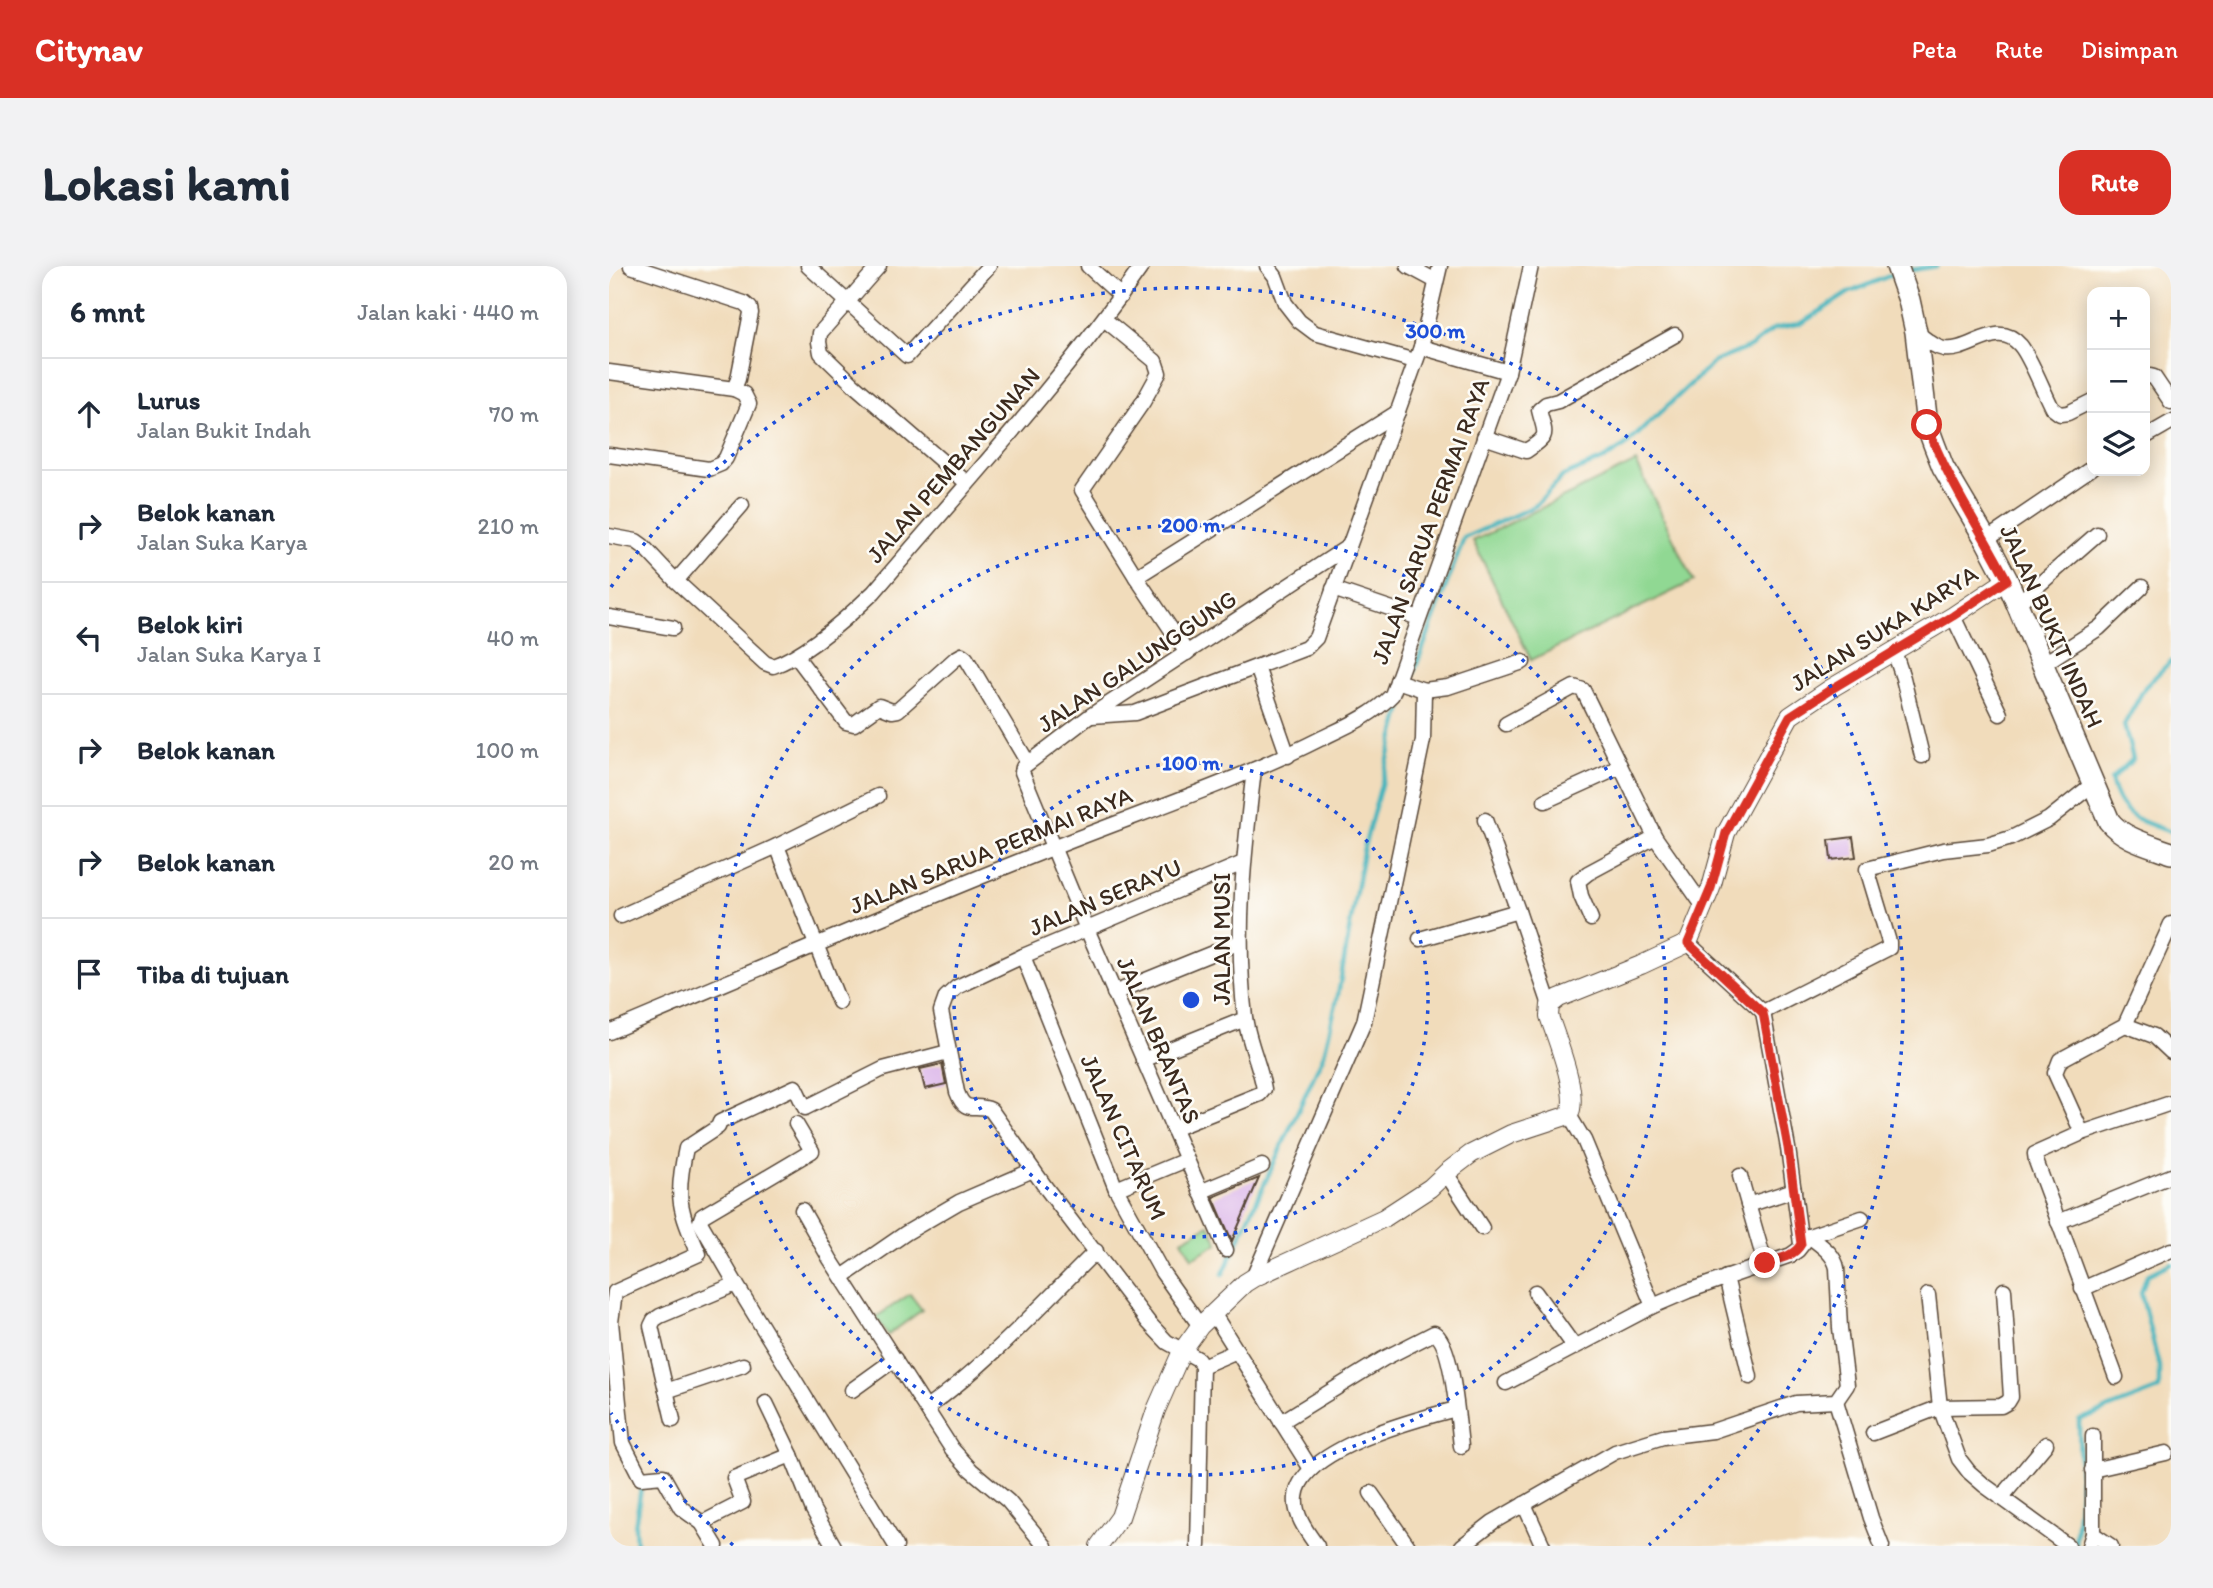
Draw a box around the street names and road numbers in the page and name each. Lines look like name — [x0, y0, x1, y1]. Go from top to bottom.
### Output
street label: JALAN PEMBANGUNAN — [860, 361, 1046, 569]
street label: JALAN SARUA PERMAI RAYA — [1365, 374, 1495, 668]
street label: JALAN BUKIT INDAH — [1994, 520, 2110, 732]
street label: JALAN SUKA KARYA — [1785, 559, 1983, 697]
street label: JALAN GALUNGGUNG — [1032, 584, 1242, 738]
street label: JALAN SARUA PERMAI RAYA — [845, 780, 1137, 920]
street label: JALAN SERAYU — [1025, 852, 1185, 942]
street label: JALAN MUSI — [1207, 873, 1236, 1005]
street label: JALAN BRANTAS — [1111, 952, 1207, 1128]
street label: JALAN CITARUM — [1074, 1050, 1174, 1224]

